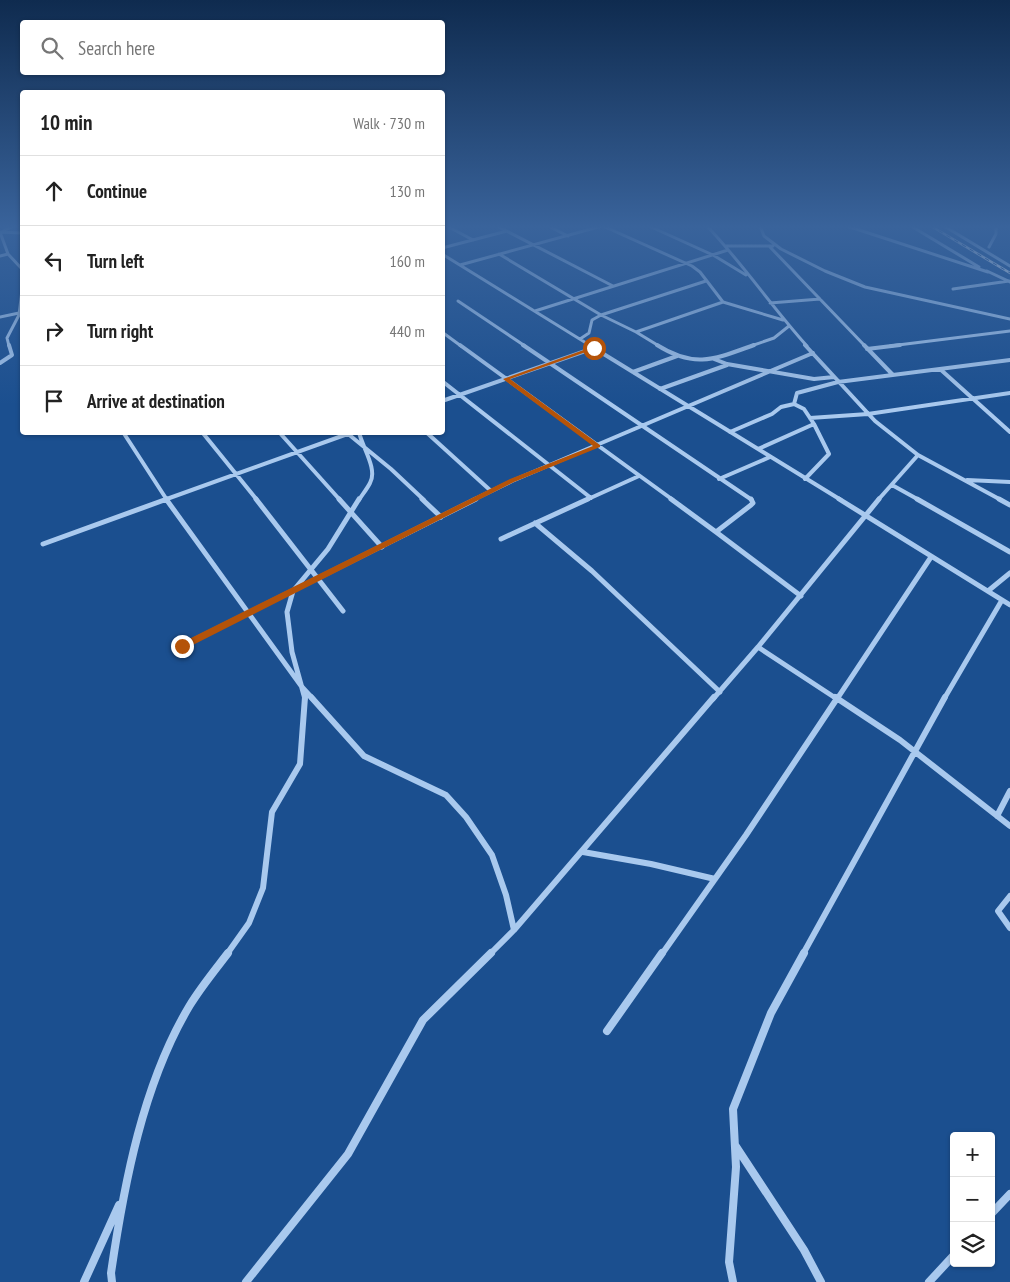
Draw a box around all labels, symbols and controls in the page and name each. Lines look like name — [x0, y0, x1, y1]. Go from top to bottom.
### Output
search box — [20, 20, 445, 75]
icon: search — [38, 34, 66, 62]
text: Search here — [78, 36, 155, 60]
text: 10 min — [40, 109, 92, 136]
text: Walk · 730 m — [353, 113, 425, 133]
icon: ahead — [40, 177, 68, 205]
text: Continue — [87, 179, 147, 203]
text: 130 m — [390, 181, 425, 201]
icon: left — [40, 247, 68, 275]
text: Turn left — [87, 249, 144, 273]
text: 160 m — [390, 251, 425, 271]
icon: right — [40, 317, 68, 345]
text: Turn right — [87, 319, 153, 343]
text: 440 m — [390, 321, 425, 341]
route start — [583, 337, 606, 360]
icon: arrive — [40, 387, 68, 415]
text: Arrive at destination — [87, 389, 225, 413]
route end — [171, 635, 194, 658]
map controls — [950, 1132, 995, 1267]
button: + — [950, 1132, 995, 1177]
button: − — [950, 1177, 995, 1222]
button: layers — [950, 1222, 995, 1267]

